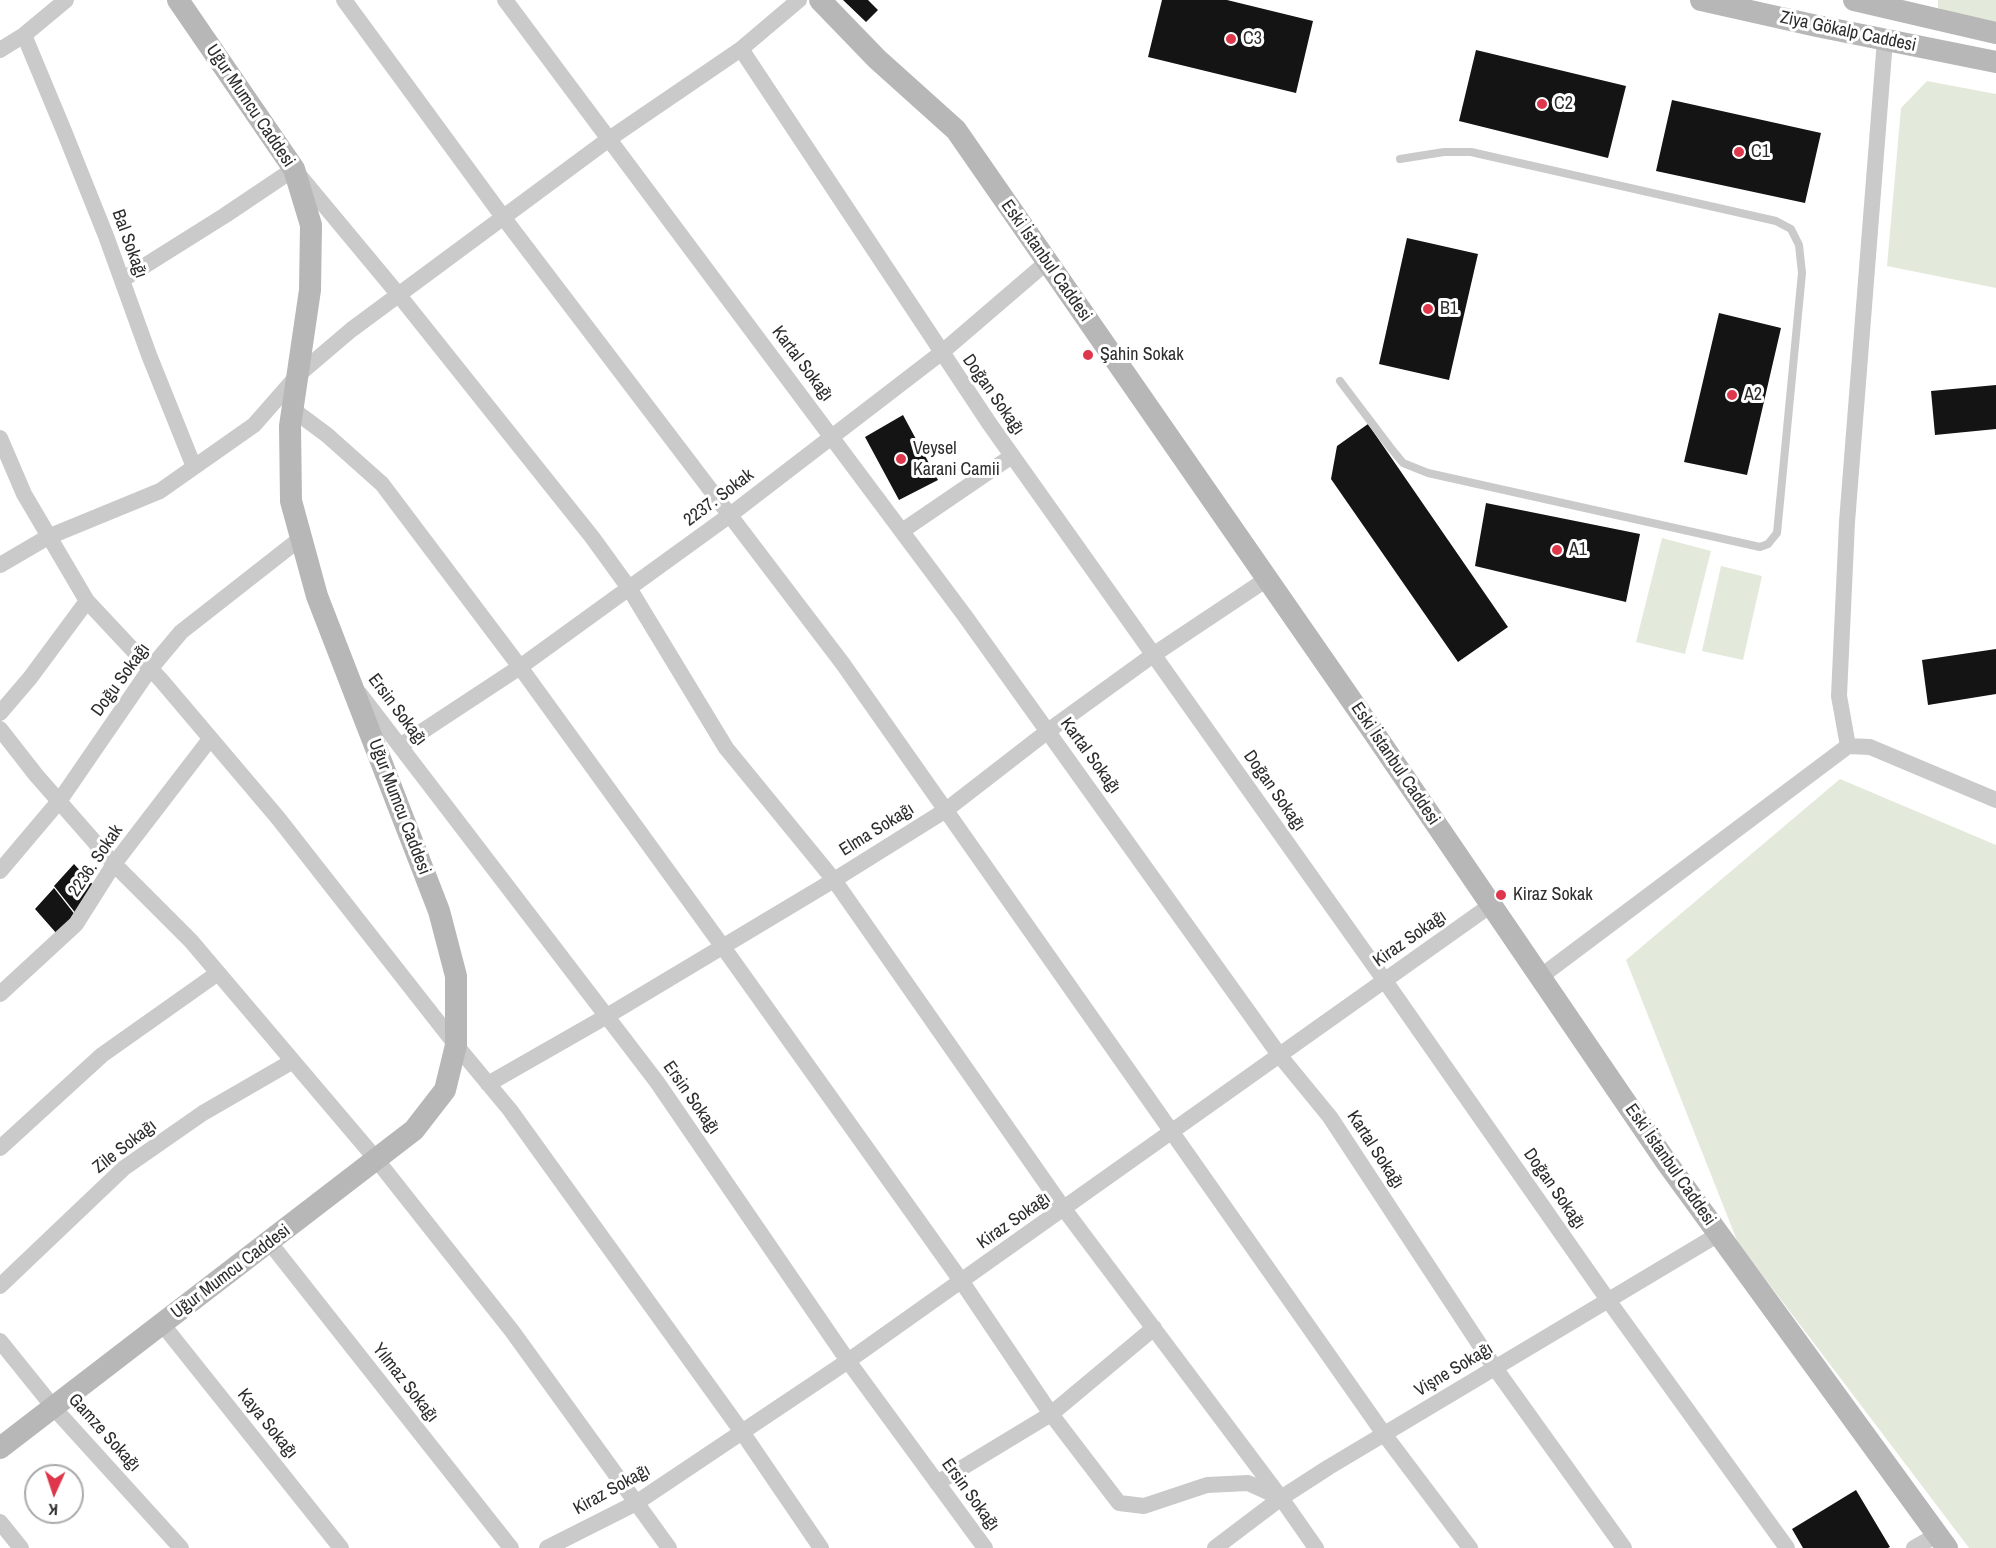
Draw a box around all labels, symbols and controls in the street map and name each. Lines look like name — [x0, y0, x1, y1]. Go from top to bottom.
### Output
street label: Ziya Gökalp Caddesi — [1778, 7, 1918, 57]
place label: C3 — [1243, 28, 1262, 50]
marker: C3 — [1224, 32, 1238, 46]
street label: Uğur Mumcu Caddesi — [201, 40, 299, 172]
place label: C2 — [1554, 93, 1573, 115]
marker: C2 — [1535, 97, 1549, 111]
place label: C1 — [1751, 141, 1770, 163]
marker: C1 — [1732, 145, 1746, 159]
street label: Eski İstanbul Caddesi — [996, 196, 1096, 326]
street label: Bal Sokağı — [107, 207, 151, 281]
place label: B1 — [1440, 298, 1458, 320]
marker: B1 — [1421, 302, 1435, 316]
street label: Kartal Sokağı — [767, 322, 837, 406]
place label: Şahin Sokak — [1100, 344, 1184, 366]
marker: Şahin Sokak — [1081, 348, 1095, 362]
street label: Doğan Sokağı — [957, 350, 1029, 440]
place label: A2 — [1744, 384, 1762, 406]
marker: A2 — [1725, 388, 1739, 402]
place label: Veysel Karani Camii — [913, 438, 1000, 480]
marker: Veysel Karani Camii — [894, 452, 908, 466]
street label: 2237. Sokak — [680, 465, 758, 531]
place label: A1 — [1569, 539, 1587, 561]
marker: A1 — [1550, 543, 1564, 557]
street label: Doğu Sokağı — [87, 639, 155, 721]
street label: Ersin Sokağı — [363, 670, 431, 750]
street label: Eski İstanbul Caddesi — [1346, 698, 1444, 830]
street label: Kartal Sokağı — [1055, 714, 1125, 798]
street label: Uğur Mumcu Caddesi — [363, 736, 435, 878]
street label: Doğan Sokağı — [1238, 746, 1310, 836]
street label: Elma Sokağı — [836, 799, 918, 861]
street label: 2236. Sokak — [64, 821, 128, 901]
place label: Kiraz Sokak — [1513, 884, 1593, 906]
marker: Kiraz Sokak — [1494, 888, 1508, 902]
street label: Kiraz Sokağı — [1369, 906, 1451, 972]
street label: Ersin Sokağı — [658, 1057, 724, 1139]
street label: Eski İstanbul Caddesi — [1620, 1100, 1720, 1230]
street label: Kartal Sokağı — [1342, 1107, 1408, 1193]
street label: Zile Sokağı — [89, 1116, 161, 1178]
street label: Doğan Sokağı — [1518, 1144, 1590, 1234]
street label: Kiraz Sokağı — [973, 1188, 1055, 1254]
street label: Uğur Mumcu Caddesi — [167, 1220, 295, 1324]
street label: Vişne Sokağı — [1411, 1338, 1497, 1402]
street label: Yılmaz Sokağı — [367, 1339, 443, 1427]
street label: Kaya Sokağı — [232, 1385, 302, 1463]
street label: Gamze Sokağı — [63, 1389, 145, 1477]
street label: Ersin Sokağı — [936, 1454, 1004, 1536]
street label: Kiraz Sokağı — [570, 1460, 654, 1520]
north arrow — [24, 1464, 84, 1524]
text: K — [48, 1499, 58, 1521]

